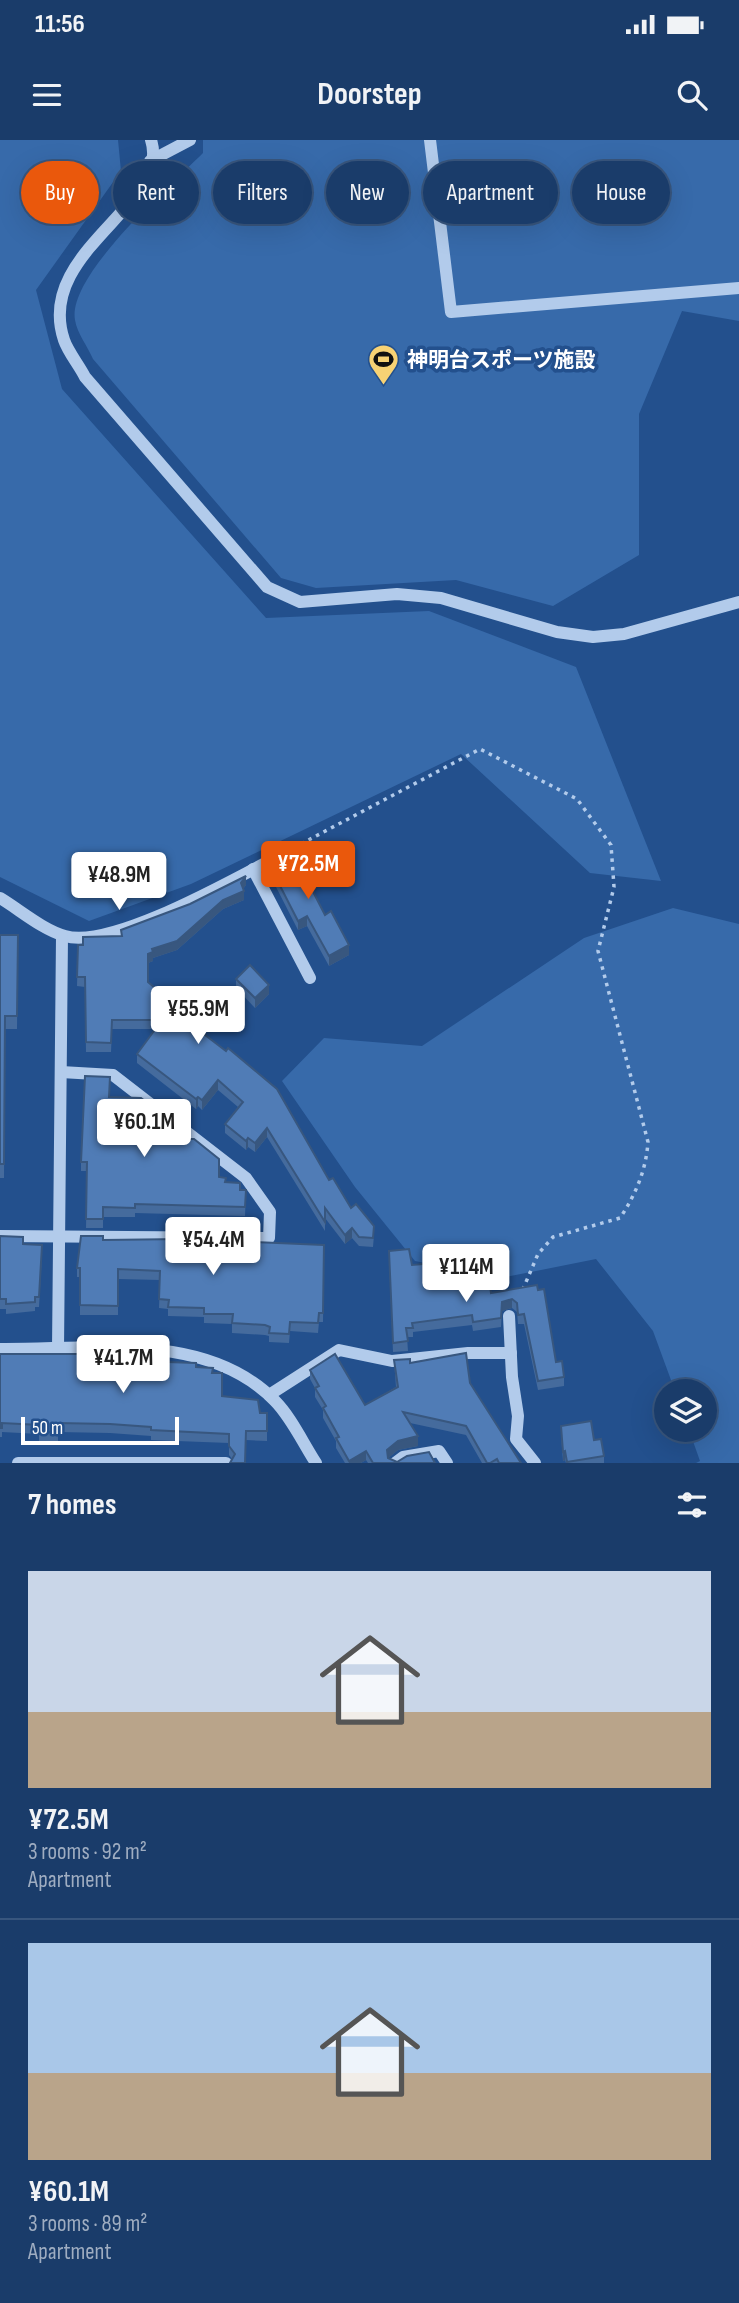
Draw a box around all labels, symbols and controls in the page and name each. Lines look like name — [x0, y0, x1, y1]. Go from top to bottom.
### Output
text: 11:56 — [35, 9, 85, 40]
text: Doorstep — [317, 75, 422, 114]
icon: menu — [28, 76, 66, 114]
icon: search — [673, 76, 711, 114]
chip: Buy — [21, 161, 99, 224]
chip: Rent — [113, 161, 199, 224]
chip: Filters — [213, 161, 312, 224]
chip: New — [326, 161, 409, 224]
chip: Apartment — [423, 161, 558, 224]
chip: House — [572, 161, 670, 224]
sports icon: 神明台スポーツ施設 — [367, 343, 401, 387]
place label: 神明台スポーツ施設 — [407, 348, 596, 373]
pin: ¥72.5M — [251, 842, 365, 901]
text: ¥72.5M — [277, 850, 339, 878]
pin: ¥48.9M — [62, 852, 176, 912]
text: ¥48.9M — [87, 861, 151, 889]
pin: ¥55.9M — [141, 986, 255, 1046]
text: ¥55.9M — [167, 995, 229, 1023]
pin: ¥60.1M — [87, 1100, 201, 1159]
text: ¥60.1M — [113, 1108, 175, 1136]
pin: ¥54.4M — [156, 1218, 270, 1277]
text: ¥54.4M — [181, 1226, 245, 1254]
pin: ¥114M — [417, 1244, 515, 1304]
text: ¥114M — [438, 1253, 494, 1281]
pin: ¥41.7M — [66, 1336, 180, 1395]
text: ¥41.7M — [93, 1344, 153, 1372]
map controls — [654, 1379, 717, 1442]
button: layers — [654, 1379, 717, 1442]
scale bar — [21, 1414, 178, 1446]
text: 50 m — [32, 1417, 63, 1440]
icon: filters — [673, 1486, 711, 1524]
text: 7 homes — [28, 1487, 116, 1523]
icon: home — [307, 1617, 433, 1743]
text: ¥72.5M — [28, 1802, 109, 1838]
text: 3 rooms · 92 m² — [28, 1838, 147, 1866]
text: Apartment — [28, 1866, 112, 1894]
icon: home — [307, 1989, 433, 2115]
text: ¥60.1M — [28, 2174, 109, 2210]
text: 3 rooms · 89 m² — [28, 2210, 147, 2238]
text: Apartment — [28, 2238, 112, 2266]

